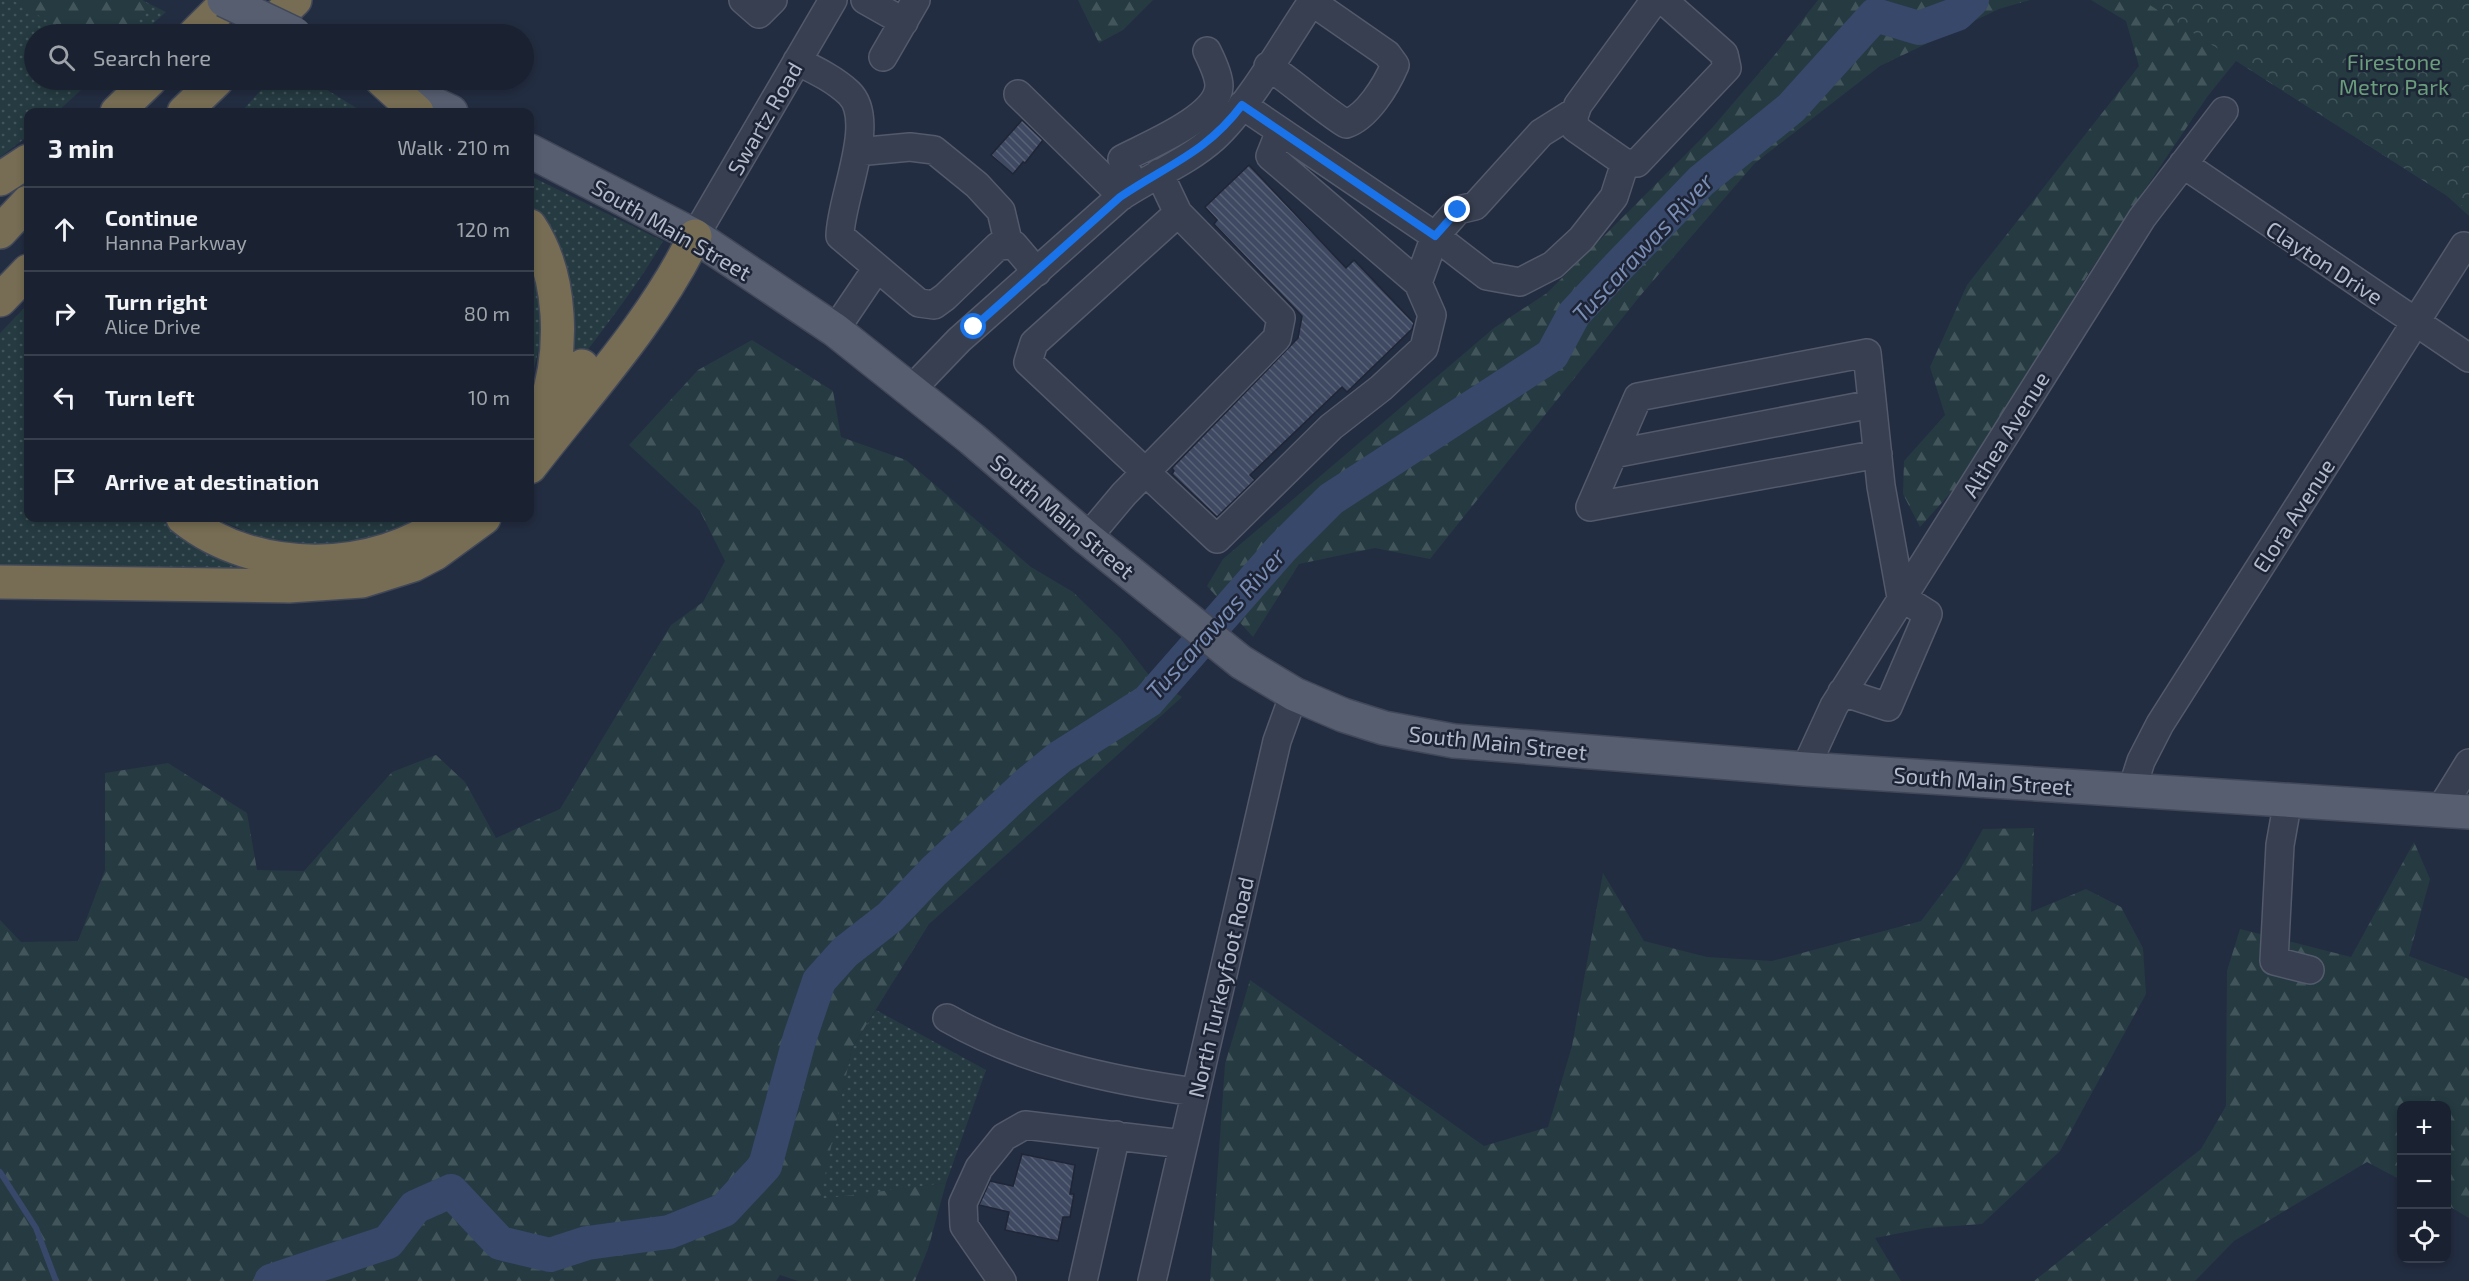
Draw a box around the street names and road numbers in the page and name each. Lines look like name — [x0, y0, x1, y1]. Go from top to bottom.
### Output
street label: Swartz Road — [721, 57, 807, 179]
street label: South Main Street — [588, 173, 756, 285]
street label: Clayton Drive — [2262, 215, 2388, 309]
street label: Althea Avenue — [1956, 366, 2054, 502]
street label: South Main Street — [986, 448, 1140, 584]
street label: Elora Avenue — [2247, 453, 2339, 577]
street label: South Main Street — [1408, 720, 1588, 764]
street label: South Main Street — [1893, 761, 2073, 799]
street label: North Turkeyfoot Road — [1182, 874, 1258, 1100]

